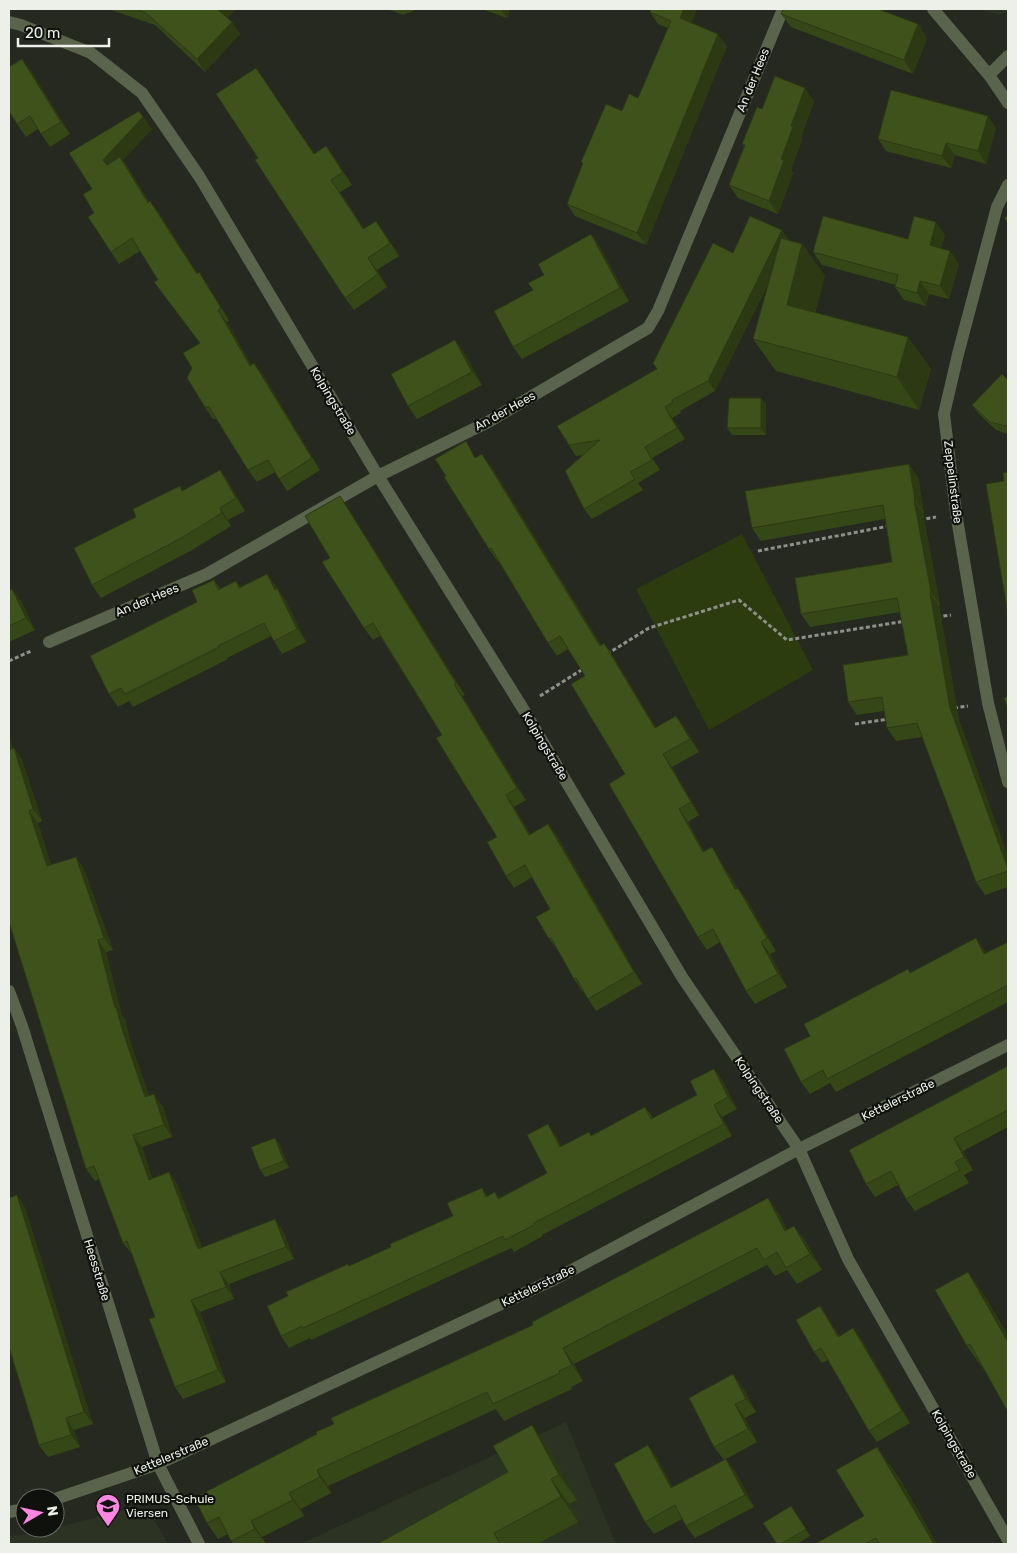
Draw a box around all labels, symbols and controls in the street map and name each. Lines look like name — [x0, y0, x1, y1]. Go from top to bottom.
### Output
scale bar — [18, 15, 109, 47]
text: 20 m — [25, 24, 60, 42]
street label: An der Hees — [734, 46, 772, 114]
street label: Kolpingstraße — [307, 364, 359, 438]
street label: An der Hees — [472, 389, 538, 433]
street label: Zeppelinstraße — [941, 440, 965, 525]
street label: An der Hees — [113, 580, 181, 620]
street label: Kolpingstraße — [519, 709, 571, 783]
street label: Kolpingstraße — [732, 1054, 786, 1126]
street label: Kettelerstraße — [859, 1076, 937, 1124]
street label: Heesstraße — [81, 1237, 113, 1303]
street label: Kettelerstraße — [499, 1262, 577, 1310]
street label: Kolpingstraße — [929, 1407, 979, 1481]
street label: Kettelerstraße — [132, 1434, 211, 1478]
north arrow — [15, 1488, 65, 1538]
place label: PRIMUS-Schule Viersen — [126, 1492, 214, 1520]
school or university icon: PRIMUS-Schule Viersen — [95, 1493, 121, 1527]
text: N — [43, 1505, 62, 1517]

